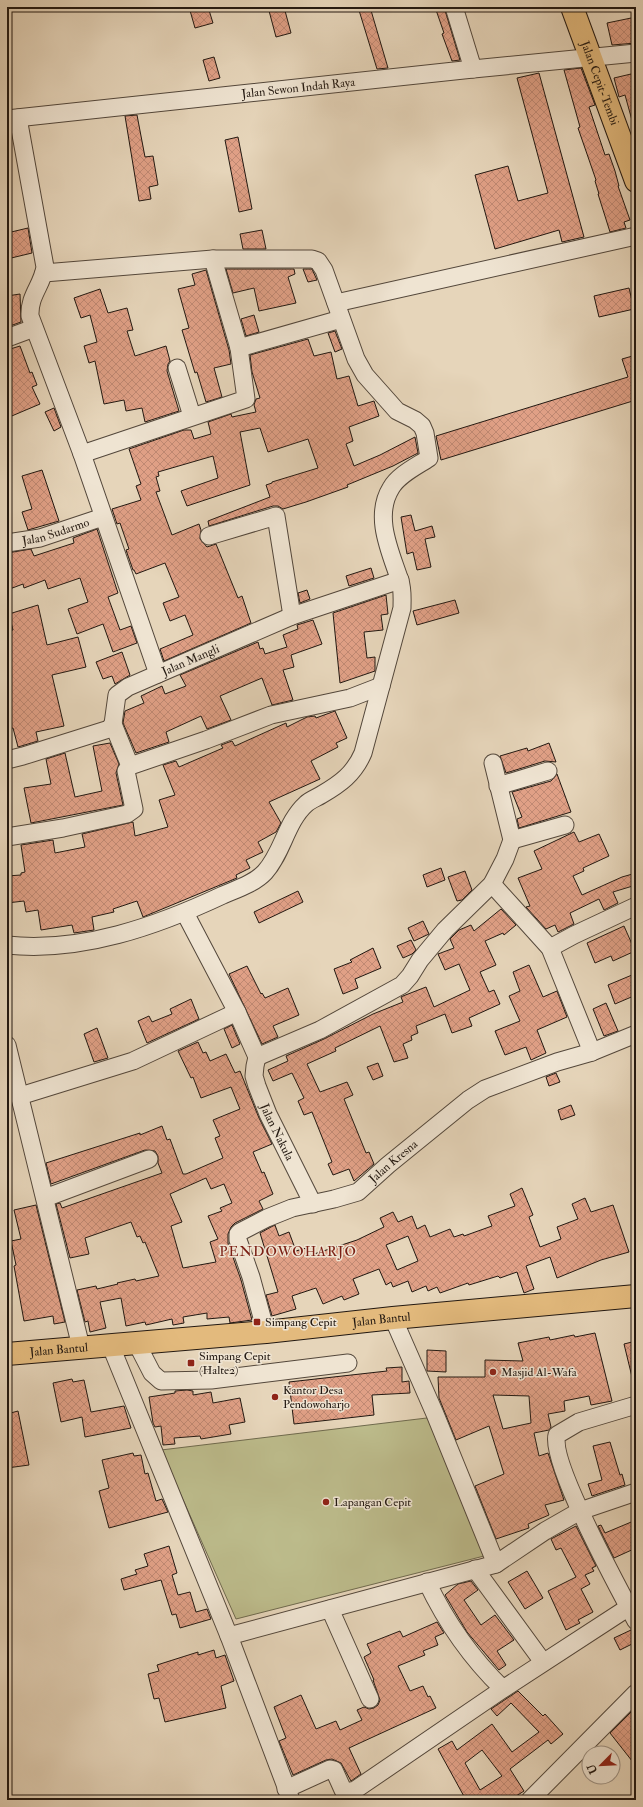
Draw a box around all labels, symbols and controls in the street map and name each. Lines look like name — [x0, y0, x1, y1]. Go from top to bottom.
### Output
street label: Jalan Cepit-Tembi — [577, 38, 622, 128]
street label: Jalan Sewon Indah Raya — [240, 75, 357, 102]
street label: Jalan Sudarmo — [20, 515, 91, 549]
street label: Jalan Mangli — [159, 641, 222, 680]
street label: Jalan Nakula — [256, 1101, 298, 1164]
street label: Jalan Kresna — [365, 1136, 422, 1187]
district label: PENDOWOHARJO — [219, 1243, 357, 1260]
street label: Jalan Bantul — [351, 1309, 411, 1331]
place label: Simpang Cepit — [265, 1315, 337, 1330]
marker: Simpang Cepit — [252, 1317, 262, 1327]
street label: Jalan Bantul — [28, 1340, 89, 1360]
place label: Simpang Cepit (Halte2) — [199, 1349, 271, 1378]
marker: Simpang Cepit (Halte2) — [186, 1358, 196, 1368]
place label: Masjid Al-Wafa — [501, 1365, 578, 1380]
marker: Masjid Al-Wafa — [488, 1367, 498, 1377]
place label: Kantor Desa Pendowoharjo — [283, 1383, 350, 1412]
marker: Kantor Desa Pendowoharjo — [270, 1392, 280, 1402]
place label: Lapangan Cepit — [334, 1495, 411, 1510]
marker: Lapangan Cepit — [321, 1497, 331, 1507]
north arrow — [581, 1745, 621, 1785]
text: U — [584, 1761, 600, 1776]

